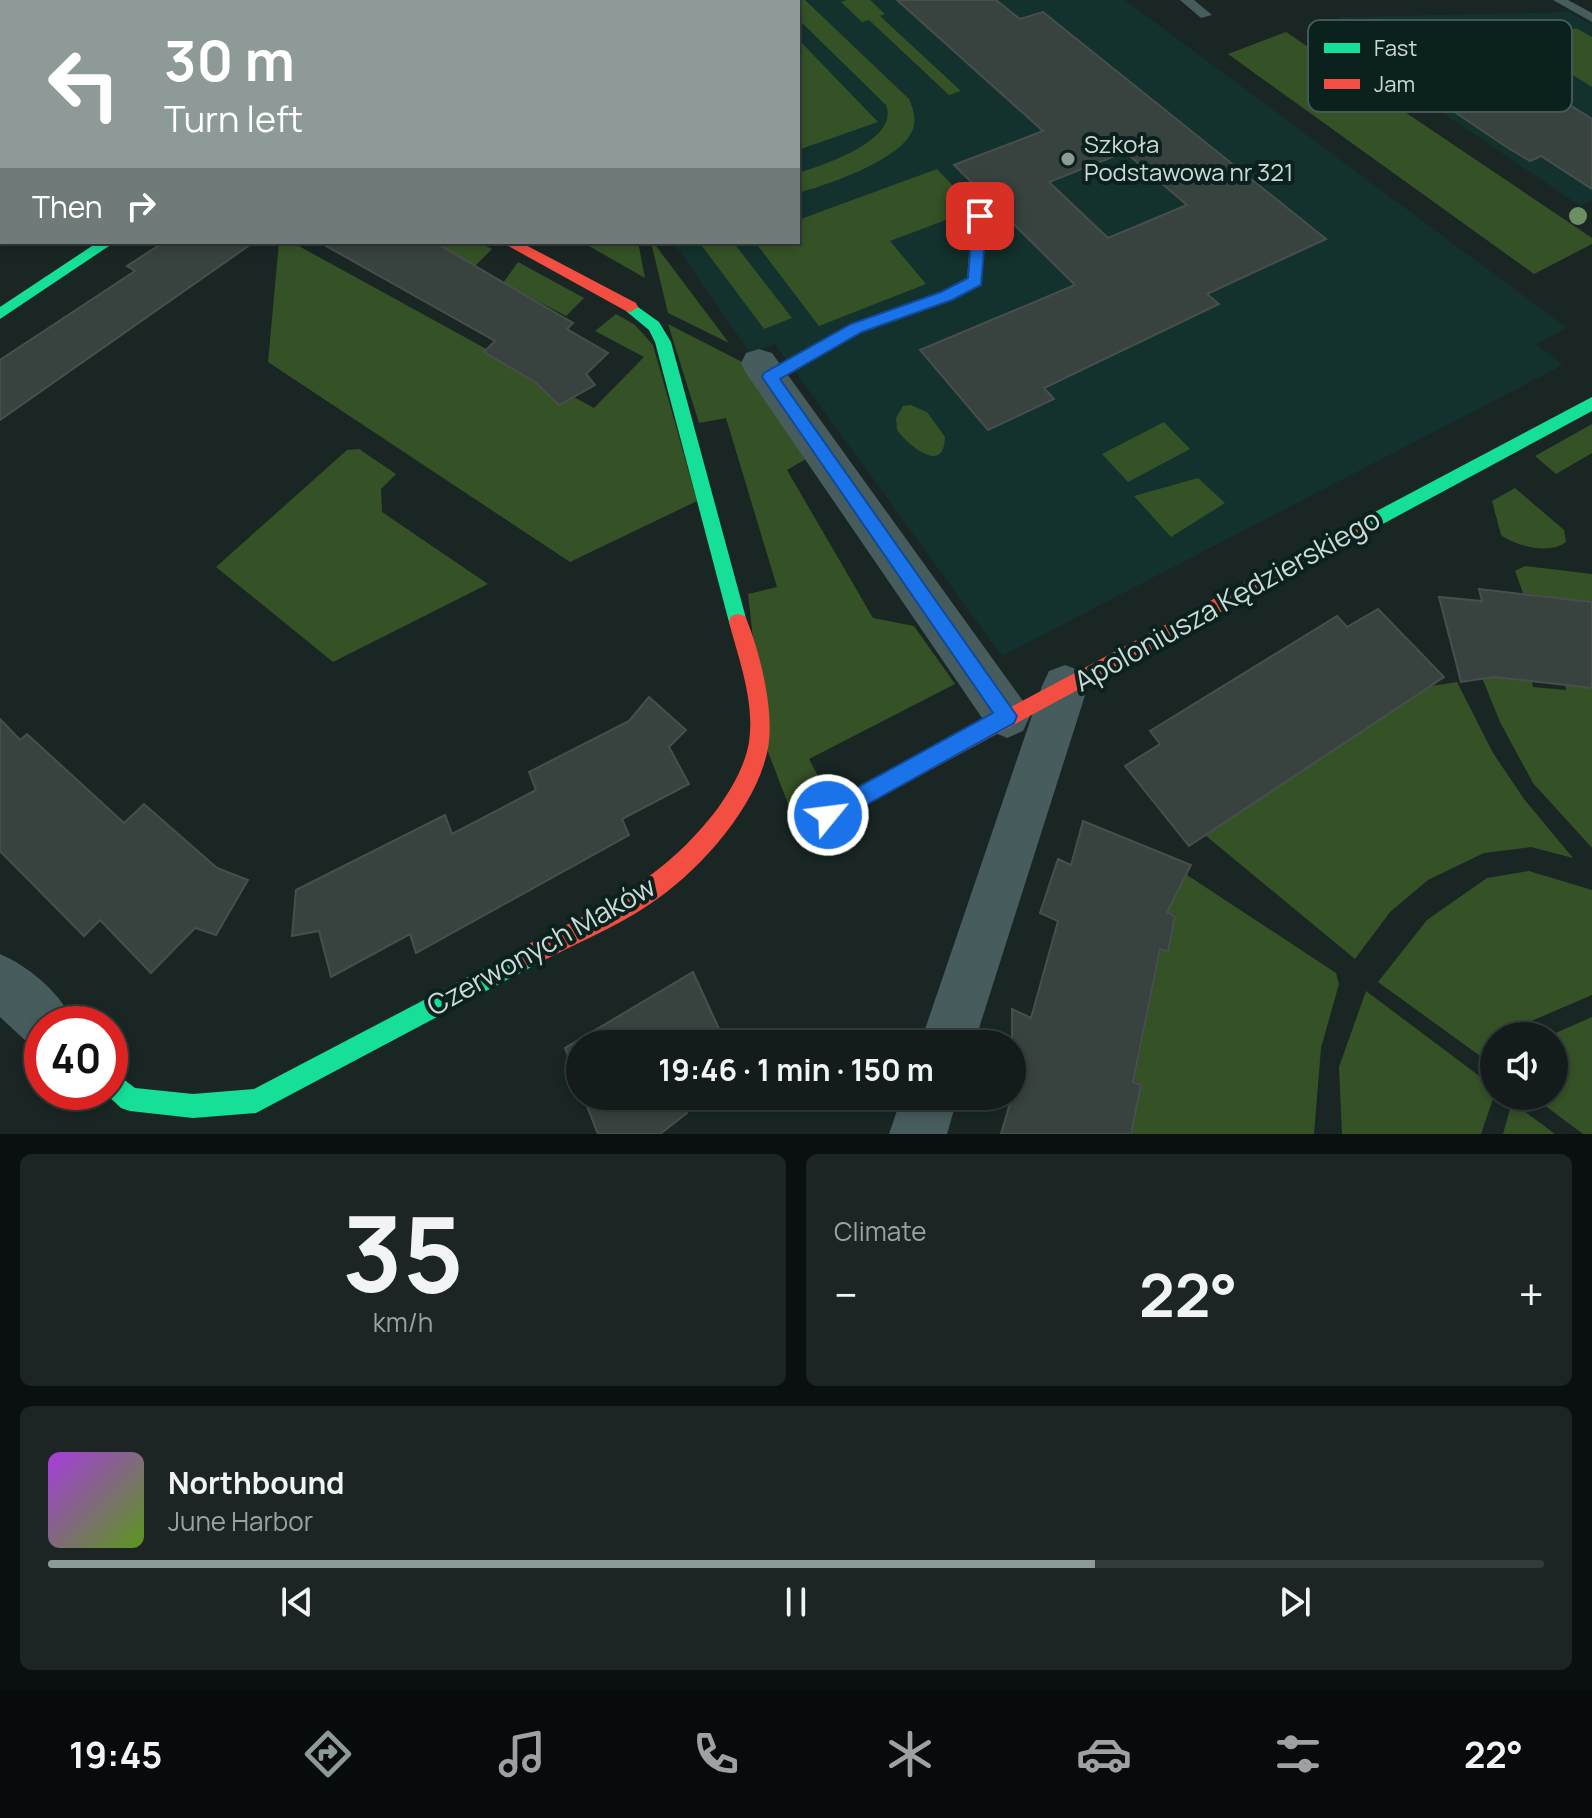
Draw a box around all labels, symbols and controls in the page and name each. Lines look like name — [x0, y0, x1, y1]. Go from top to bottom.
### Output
legend — [1308, 20, 1572, 112]
text: 30 m — [164, 21, 295, 98]
icon: left — [32, 32, 136, 136]
text: Fast — [1374, 33, 1417, 63]
text: Jam — [1374, 69, 1415, 99]
text: Turn left — [164, 94, 303, 143]
place label: Szkoła Podstawowa nr 321 — [1084, 127, 1293, 188]
marker: Szkoła Podstawowa nr 321 — [1059, 150, 1077, 168]
pin — [946, 182, 1014, 250]
icon: right — [119, 184, 163, 228]
text: Then — [32, 186, 103, 227]
icon: arrive — [958, 194, 1002, 238]
street label: Apoloniusza Kędzierskiego — [1067, 499, 1386, 699]
position arrow — [786, 773, 870, 857]
street label: Czerwonych Maków — [419, 866, 662, 1024]
speed limit sign: 40 — [24, 1006, 128, 1110]
map controls — [1480, 1022, 1568, 1110]
button: sound — [1480, 1022, 1568, 1110]
text: 19:46 · 1 min · 150 m — [658, 1049, 934, 1090]
text: 35 — [342, 1181, 464, 1323]
text: Climate — [834, 1213, 926, 1249]
text: 22° — [1139, 1253, 1237, 1335]
text: − — [834, 1264, 858, 1324]
text: + — [1519, 1264, 1544, 1324]
text: km/h — [373, 1304, 433, 1340]
text: Northbound — [168, 1462, 345, 1503]
text: June Harbor — [168, 1503, 313, 1539]
icon: previous — [275, 1580, 319, 1624]
icon: pause — [774, 1580, 818, 1624]
icon: next — [1273, 1580, 1317, 1624]
icon: directions — [300, 1726, 356, 1782]
icon: music — [494, 1726, 550, 1782]
icon: phone — [688, 1726, 744, 1782]
icon: climate — [882, 1726, 938, 1782]
icon: car — [1076, 1726, 1132, 1782]
icon: filters — [1270, 1726, 1326, 1782]
text: 19:45 — [69, 1730, 162, 1779]
text: 22° — [1464, 1730, 1523, 1779]

